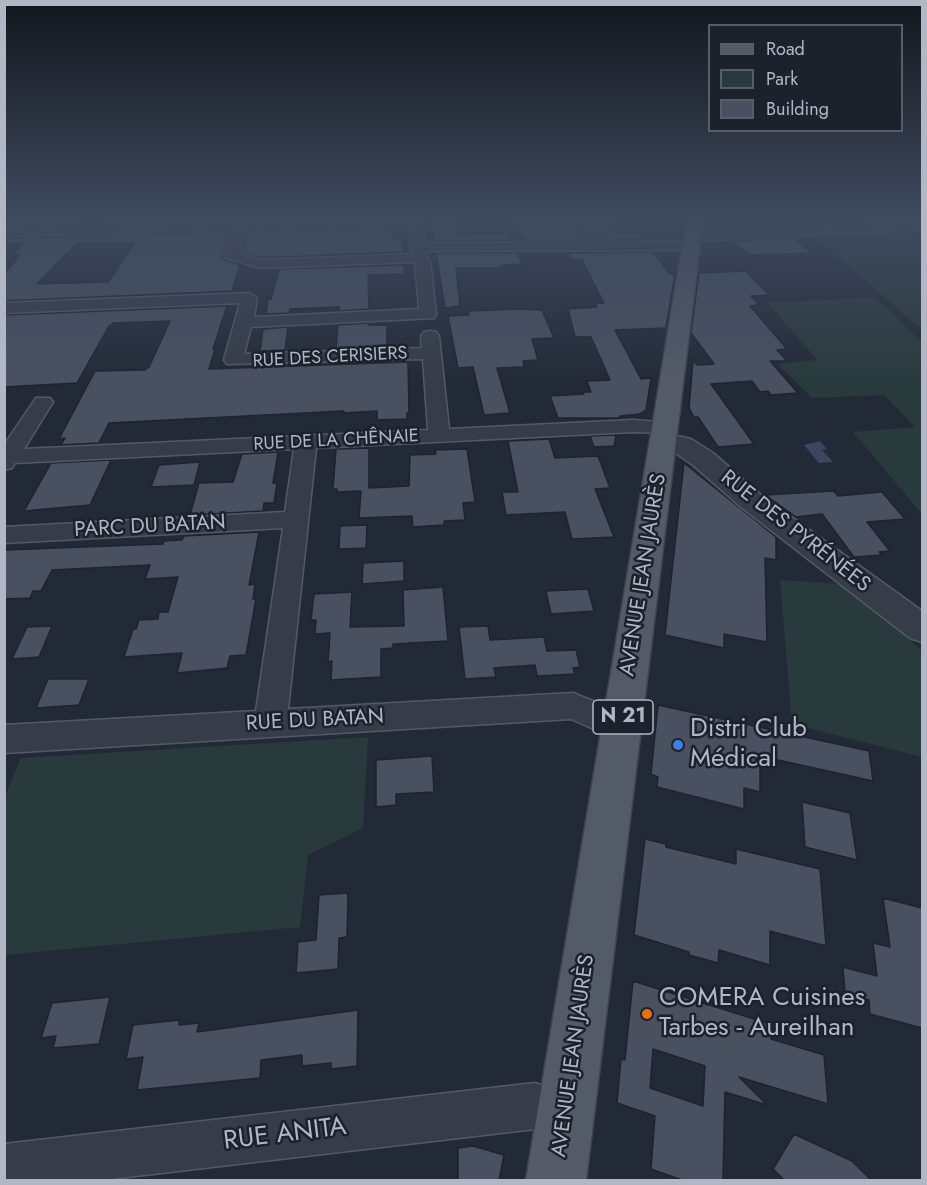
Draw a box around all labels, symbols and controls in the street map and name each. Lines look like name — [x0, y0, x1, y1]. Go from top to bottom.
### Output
legend — [708, 24, 903, 132]
text: Road — [766, 36, 805, 62]
text: Park — [766, 66, 798, 92]
text: Building — [766, 96, 829, 122]
street label: RUE DES CERISIERS — [252, 343, 408, 373]
street label: RUE DE LA CHÊNAIE — [253, 426, 419, 456]
street label: RUE DES PYRÉNÉES — [715, 466, 875, 598]
street label: AVENUE JEAN JAURÈS — [616, 472, 672, 678]
street label: PARC DU BATAN — [74, 510, 226, 544]
road number: N 21 — [593, 700, 653, 734]
street label: RUE DU BATAN — [245, 705, 385, 737]
place label: Distri Club Médical — [690, 714, 807, 776]
marker: Distri Club Médical — [671, 738, 685, 752]
street label: AVENUE JEAN JAURÈS — [547, 953, 601, 1159]
place label: COMERA Cuisines Tarbes - Aureilhan — [659, 983, 865, 1044]
marker: COMERA Cuisines Tarbes - Aureilhan — [640, 1007, 654, 1021]
street label: RUE ANITA — [222, 1112, 348, 1158]

